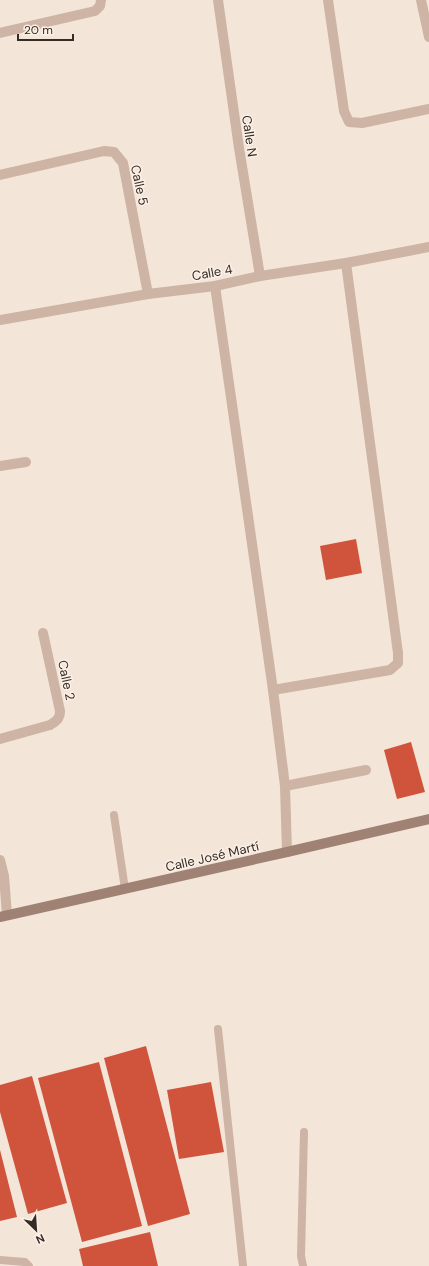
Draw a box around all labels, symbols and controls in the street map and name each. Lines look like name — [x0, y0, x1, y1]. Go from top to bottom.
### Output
scale bar — [18, 16, 73, 42]
text: 20 m — [24, 22, 53, 38]
street label: Calle N — [238, 114, 261, 158]
street label: Calle 5 — [127, 163, 152, 207]
street label: Calle 4 — [190, 261, 234, 284]
street label: Calle 2 — [54, 659, 79, 702]
street label: Calle José Martí — [164, 837, 261, 876]
north arrow — [16, 1210, 56, 1250]
text: N — [34, 1231, 47, 1247]

